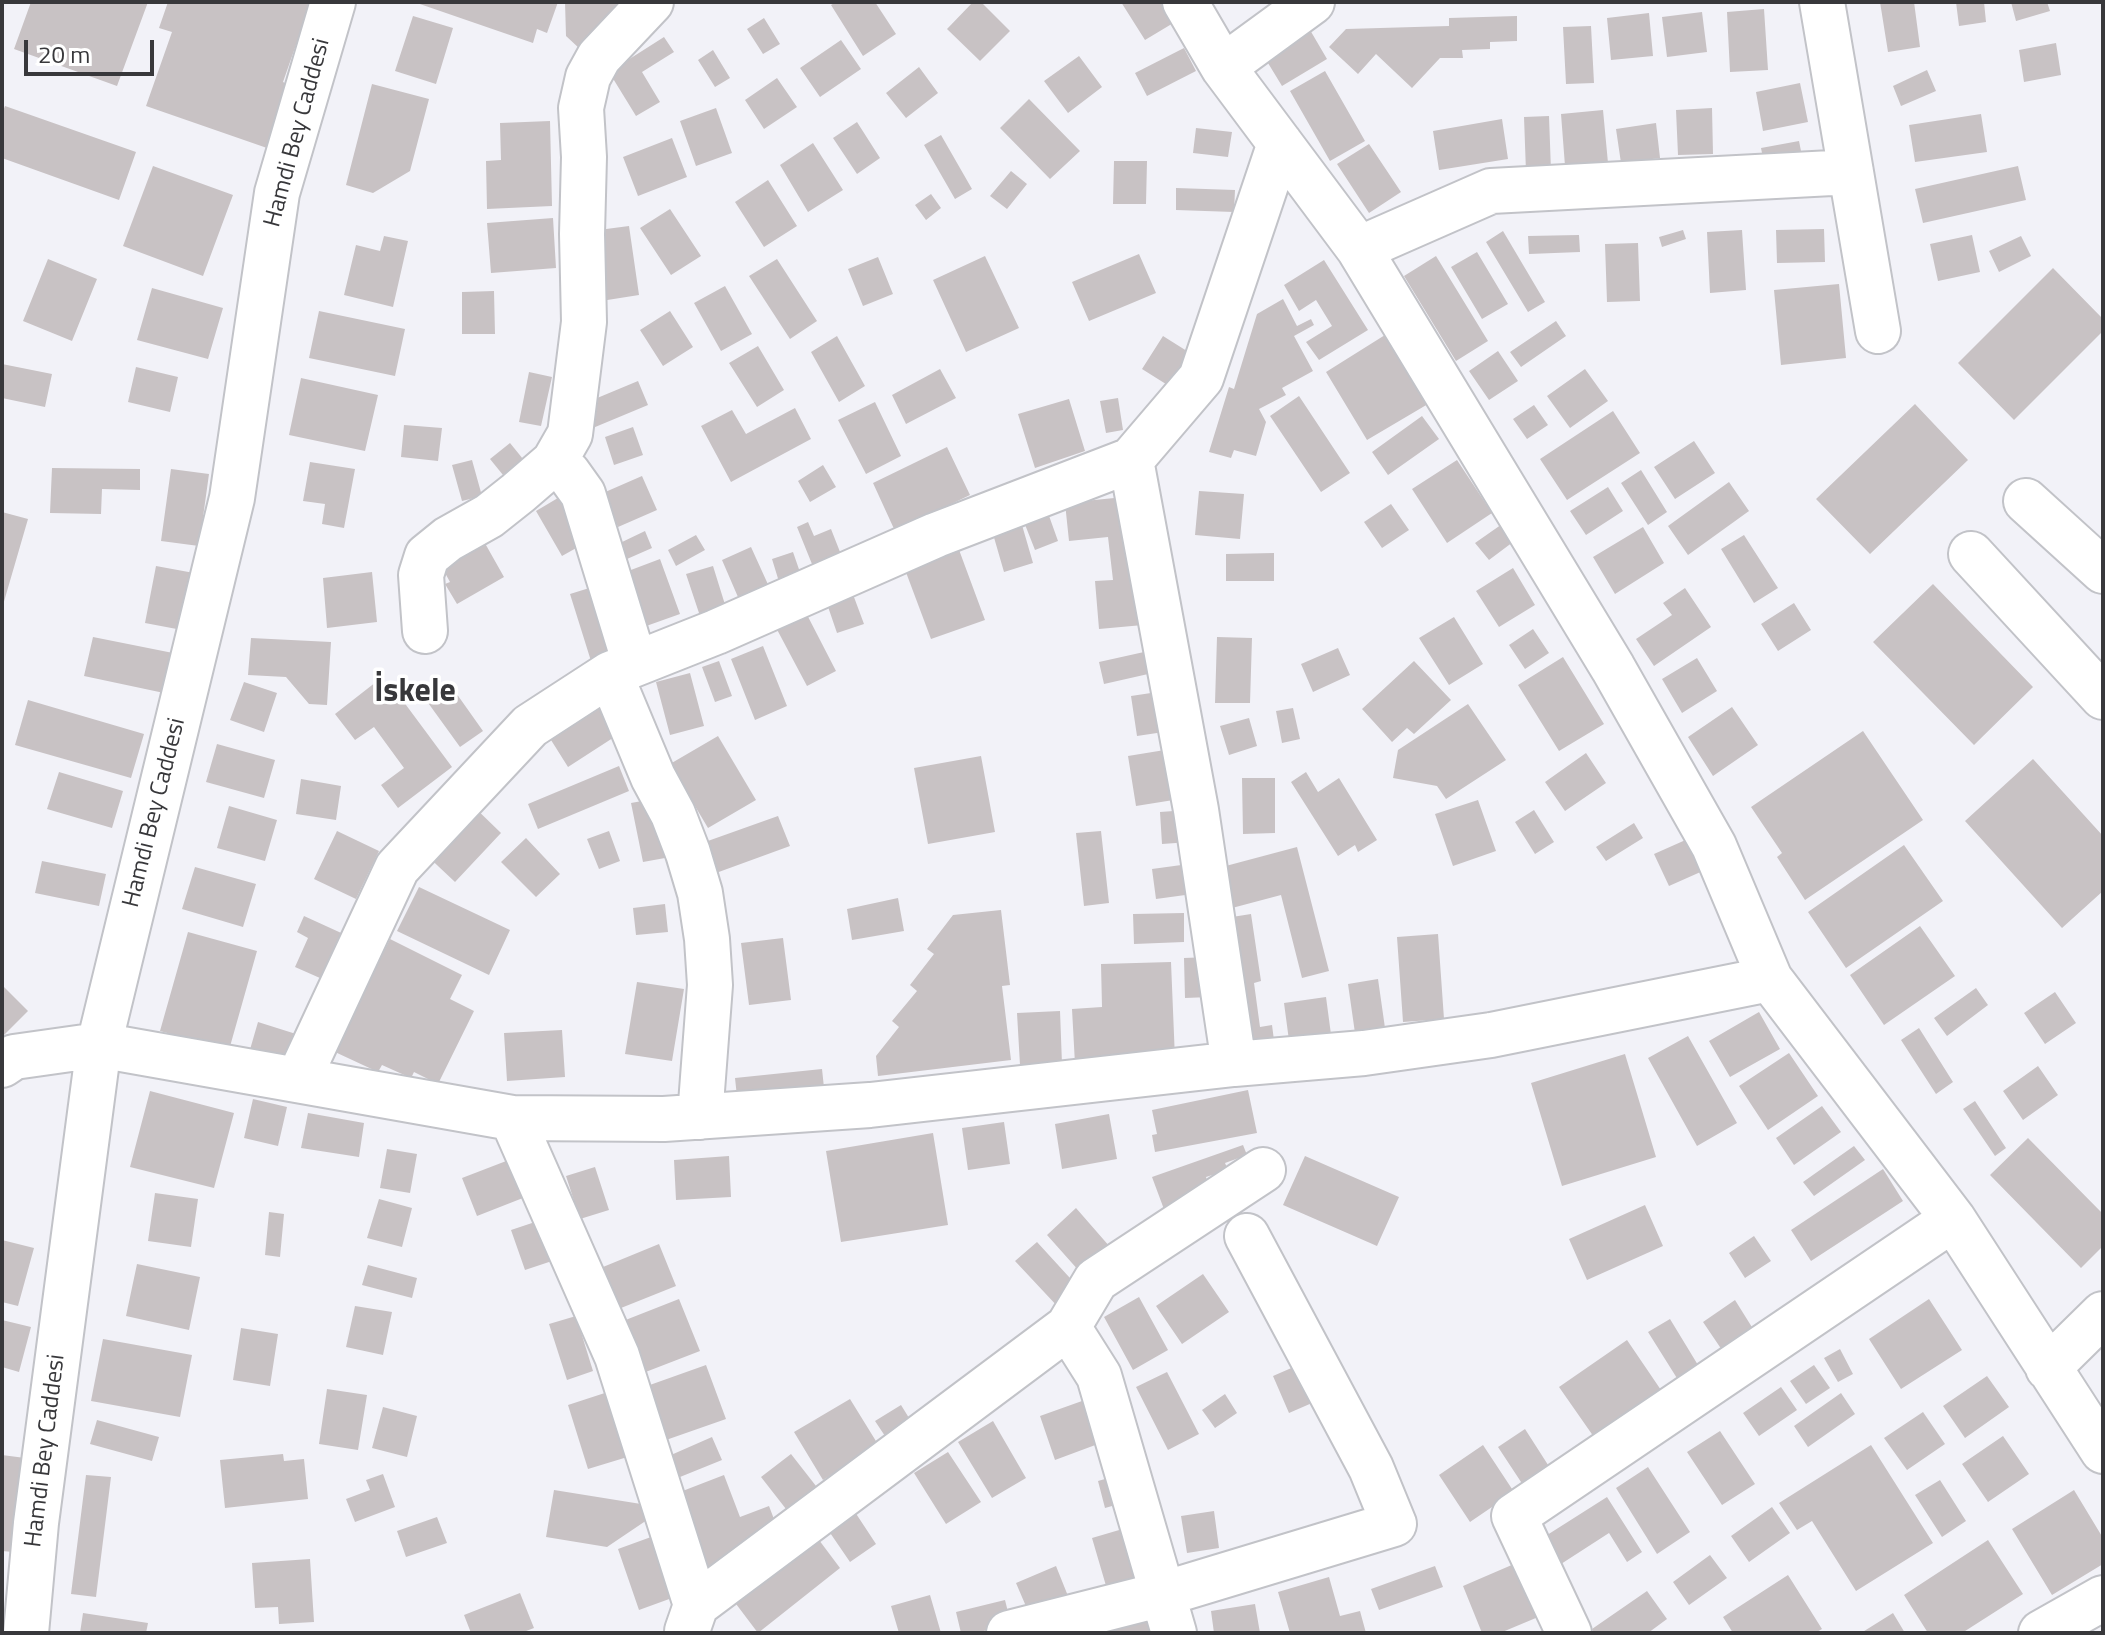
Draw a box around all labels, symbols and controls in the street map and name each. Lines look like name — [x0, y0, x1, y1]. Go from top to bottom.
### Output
scale bar — [28, 24, 158, 74]
text: 20 m — [38, 36, 90, 72]
street label: Hamdi Bey Caddesi — [259, 36, 337, 230]
district label: İskele — [374, 674, 456, 712]
street label: Hamdi Bey Caddesi — [118, 715, 192, 911]
street label: Hamdi Bey Caddesi — [20, 1353, 72, 1549]

